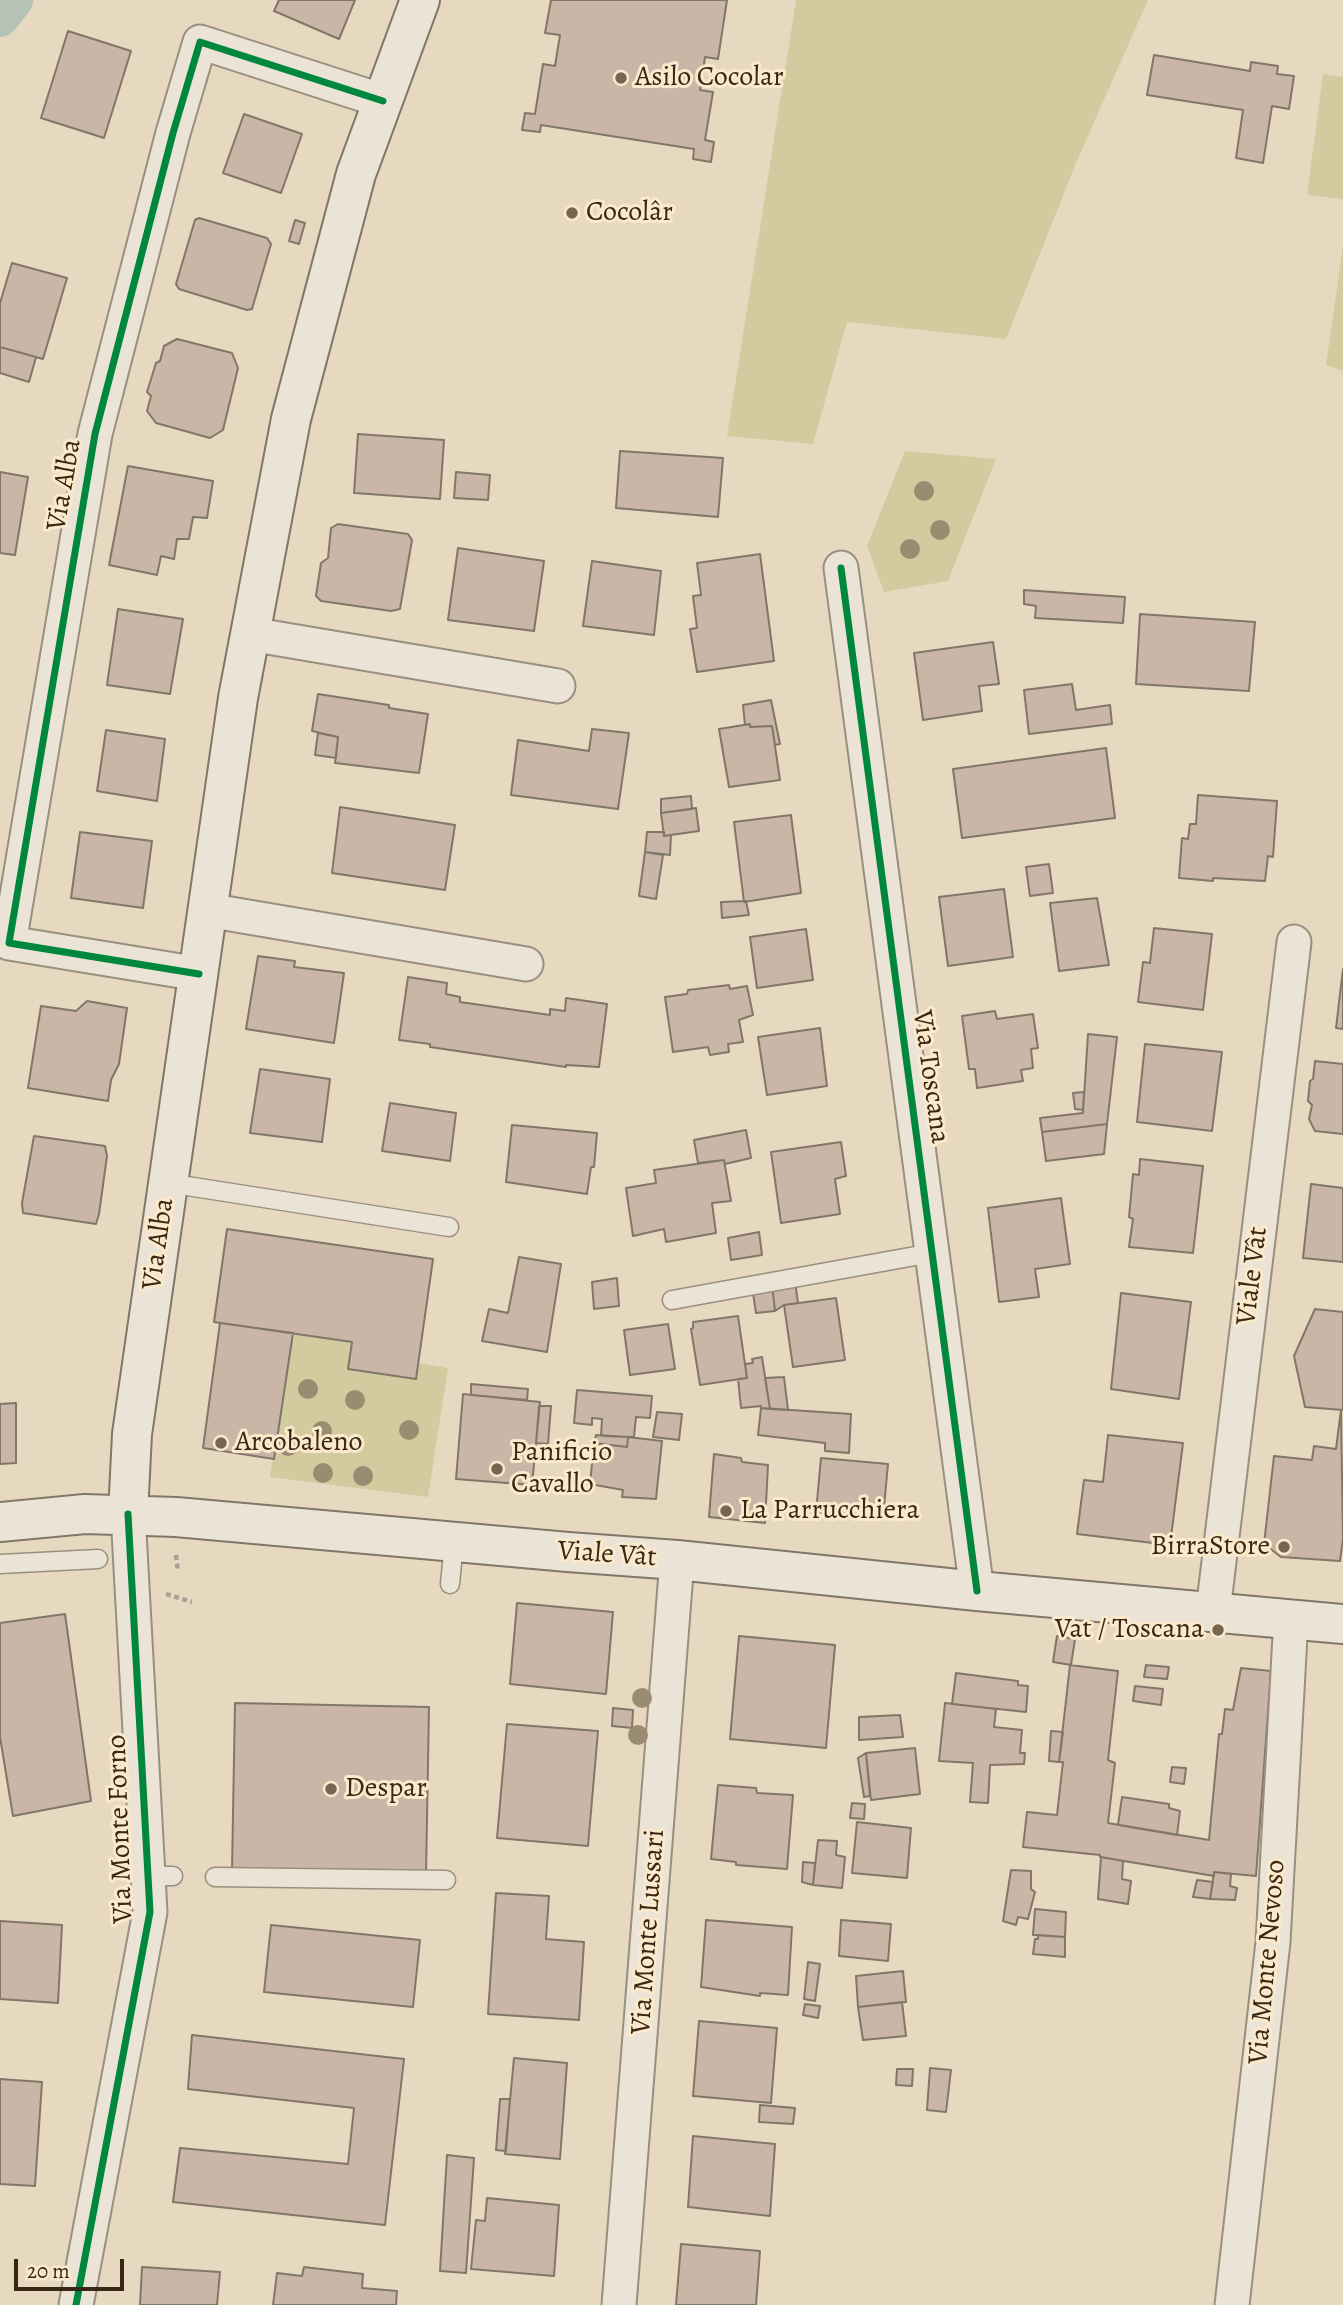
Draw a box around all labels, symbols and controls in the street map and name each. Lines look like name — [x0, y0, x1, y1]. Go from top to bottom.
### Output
place label: Asilo Cocolar — [635, 61, 784, 95]
marker: Asilo Cocolar — [613, 70, 629, 86]
place label: Cocolâr — [586, 196, 673, 230]
marker: Cocolâr — [564, 205, 580, 221]
street label: Via Alba — [40, 437, 90, 533]
street label: Via Toscana — [904, 1008, 956, 1146]
street label: Via Alba — [136, 1196, 182, 1292]
street label: Viale Vât — [1230, 1225, 1276, 1327]
place label: Arcobaleno — [235, 1426, 363, 1460]
marker: Arcobaleno — [213, 1435, 229, 1451]
place label: Panificio Cavallo — [511, 1436, 612, 1502]
marker: Panificio Cavallo — [489, 1461, 505, 1477]
place label: La Parrucchiera — [740, 1494, 920, 1528]
marker: La Parrucchiera — [718, 1503, 734, 1519]
place label: BirraStore — [1151, 1530, 1270, 1564]
street label: Viale Vât — [556, 1535, 658, 1575]
marker: BirraStore — [1276, 1539, 1292, 1555]
place label: Vat / Toscana — [1055, 1613, 1204, 1647]
marker: Vat / Toscana — [1210, 1622, 1226, 1638]
street label: Via Monte Forno — [101, 1734, 141, 1924]
place label: Despar — [345, 1772, 427, 1806]
marker: Despar — [323, 1781, 339, 1797]
street label: Via Monte Lussari — [625, 1828, 673, 2036]
street label: Via Monte Nevoso — [1242, 1858, 1294, 2066]
scale bar — [18, 2246, 128, 2290]
text: 20 m — [27, 2257, 70, 2285]

